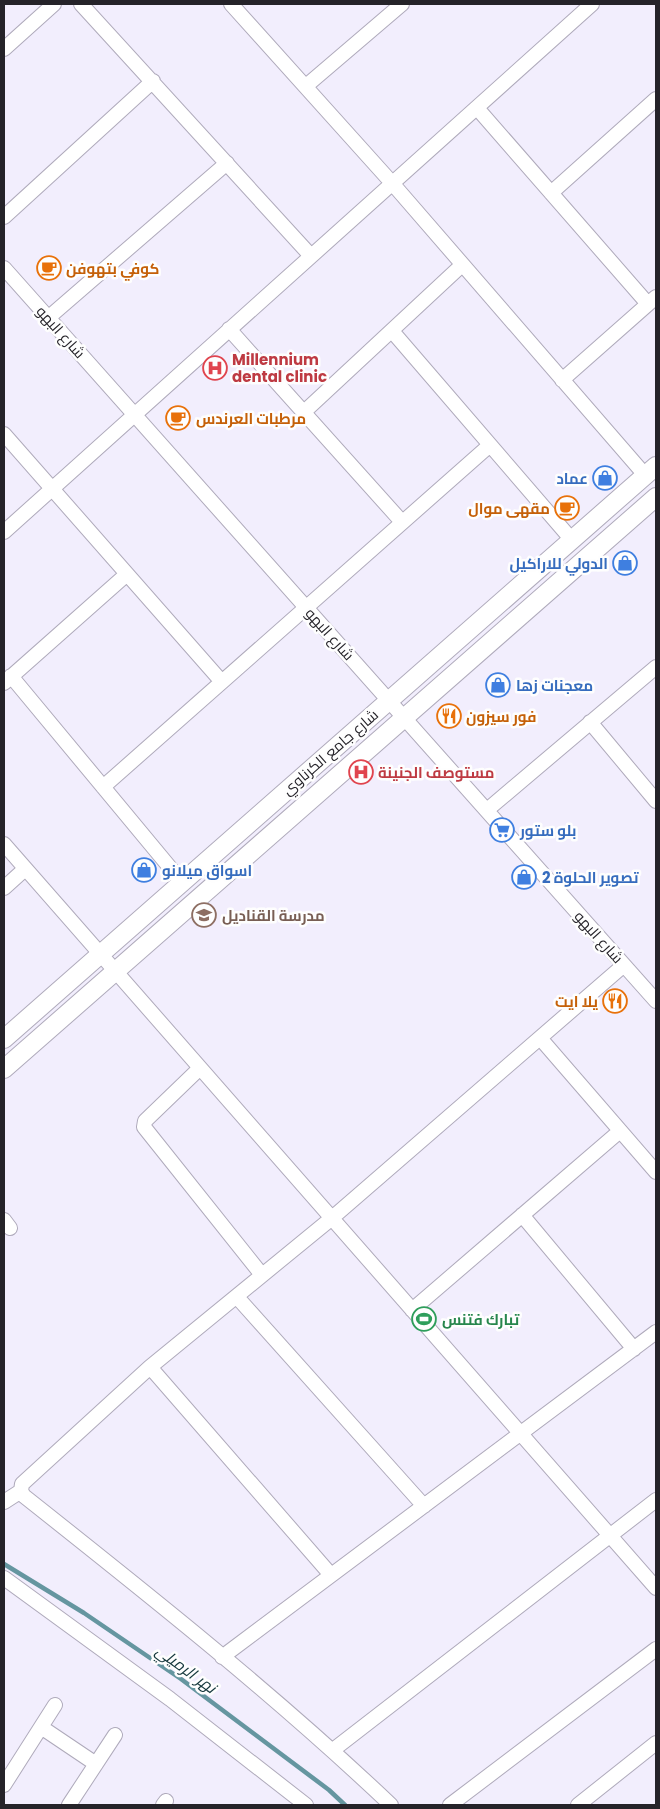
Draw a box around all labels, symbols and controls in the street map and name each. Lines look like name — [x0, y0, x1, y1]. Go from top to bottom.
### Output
cafe icon: كوفي بتهوفن — [36, 255, 62, 281]
place label: كوفي بتهوفن — [66, 258, 160, 281]
street label: شارع البهو — [31, 301, 90, 364]
place label: Millennium dental clinic — [232, 349, 327, 387]
hospital icon: Millennium dental clinic — [202, 355, 228, 381]
cafe icon: مرطبات العرندس — [165, 405, 191, 431]
place label: مرطبات العرندس — [196, 408, 306, 429]
shop icon: عماد — [592, 465, 618, 491]
place label: عماد — [556, 468, 588, 489]
cafe icon: مقهى موال — [554, 495, 580, 521]
place label: مقهى موال — [468, 498, 550, 519]
shop icon: الدولي للاراكيل — [612, 550, 638, 576]
place label: الدولي للاراكيل — [509, 553, 608, 576]
street label: شارع البهو — [300, 603, 359, 666]
shop icon: معجنات زها — [485, 672, 511, 698]
place label: معجنات زها — [516, 675, 593, 696]
restaurant icon: فور سيزون — [436, 703, 462, 729]
street label: شارع جامع الكرناوي — [277, 704, 384, 801]
place label: فور سيزون — [466, 706, 537, 727]
hospital icon: مستوصف الجنينة — [348, 759, 374, 785]
place label: مستوصف الجنينة — [378, 762, 494, 783]
supermarket icon: بلو ستور — [489, 817, 515, 843]
place label: بلو ستور — [519, 820, 576, 841]
shop icon: اسواق ميلانو — [131, 857, 157, 883]
place label: اسواق ميلانو — [162, 860, 252, 881]
shop icon: تصوير الحلوة 2 — [511, 864, 537, 890]
place label: تصوير الحلوة 2 — [542, 867, 639, 888]
school or university icon: مدرسة القناديل — [191, 902, 217, 928]
place label: مدرسة القناديل — [222, 905, 325, 926]
street label: شارع البهو — [569, 906, 628, 969]
restaurant icon: يلا ايت — [602, 988, 628, 1014]
place label: يلا ايت — [555, 991, 599, 1012]
sports icon: تبارك فتنس — [411, 1306, 437, 1332]
place label: تبارك فتنس — [442, 1309, 520, 1330]
water label: نهر الرميلي — [150, 1639, 222, 1701]

